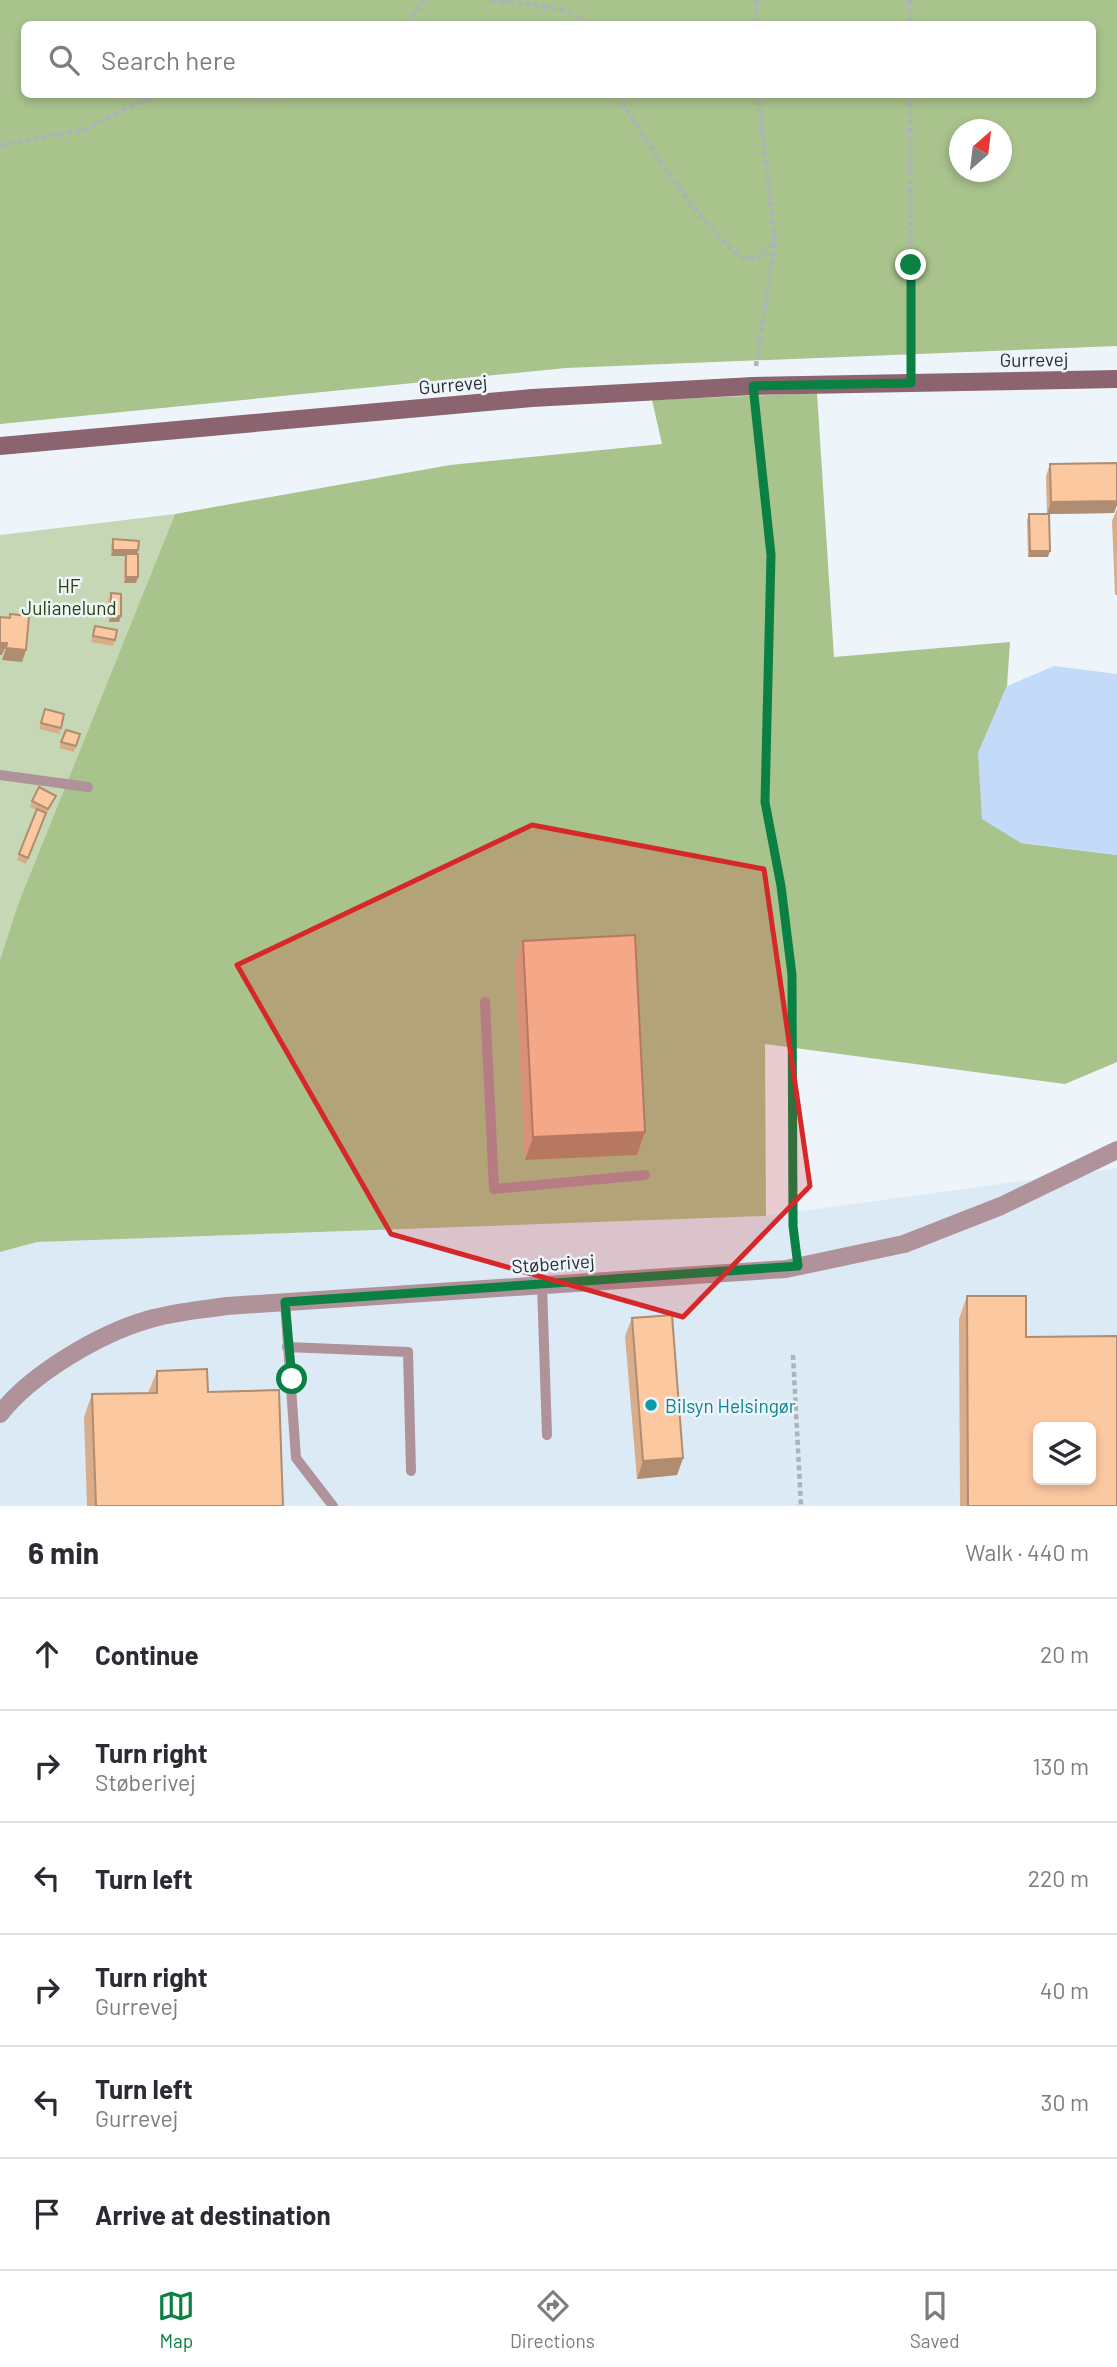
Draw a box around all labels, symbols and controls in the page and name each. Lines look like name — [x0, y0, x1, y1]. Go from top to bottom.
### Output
search box — [21, 21, 1096, 98]
icon: search — [45, 41, 83, 79]
text: Search here — [101, 44, 236, 75]
north arrow — [949, 119, 1012, 182]
route end — [895, 249, 926, 280]
street label: Gurrevej — [999, 347, 1069, 371]
street label: Gurrevej — [418, 370, 488, 398]
park label: HF Julianelund — [21, 574, 117, 619]
street label: Støberivej — [511, 1249, 595, 1277]
route start — [276, 1363, 307, 1394]
place label: Bilsyn Helsingør — [665, 1394, 796, 1417]
marker: Bilsyn Helsingør — [643, 1397, 659, 1413]
map controls — [1033, 1422, 1096, 1485]
button: layers — [1033, 1422, 1096, 1485]
text: 6 min — [28, 1534, 99, 1570]
text: Walk · 440 m — [965, 1538, 1089, 1566]
icon: ahead — [28, 1635, 66, 1673]
text: Continue — [95, 1639, 199, 1670]
text: 20 m — [1040, 1640, 1089, 1668]
text: Turn right — [95, 1737, 208, 1768]
icon: right — [28, 1747, 66, 1785]
text: 130 m — [1032, 1752, 1089, 1780]
text: Støberivej — [95, 1768, 196, 1796]
icon: left — [28, 1859, 66, 1897]
text: Turn left — [95, 1863, 193, 1894]
text: 220 m — [1028, 1864, 1089, 1892]
text: Turn right — [95, 1961, 208, 1992]
icon: right — [28, 1971, 66, 2009]
text: 40 m — [1040, 1976, 1089, 2004]
text: Gurrevej — [95, 1992, 178, 2020]
text: Turn left — [95, 2073, 193, 2104]
icon: left — [28, 2083, 66, 2121]
text: 30 m — [1041, 2088, 1089, 2116]
text: Gurrevej — [95, 2104, 178, 2132]
icon: arrive — [28, 2195, 66, 2233]
text: Arrive at destination — [95, 2199, 331, 2230]
tab: Map — [157, 2287, 195, 2352]
tab: Directions — [510, 2287, 595, 2352]
tab: Saved — [910, 2287, 960, 2352]

